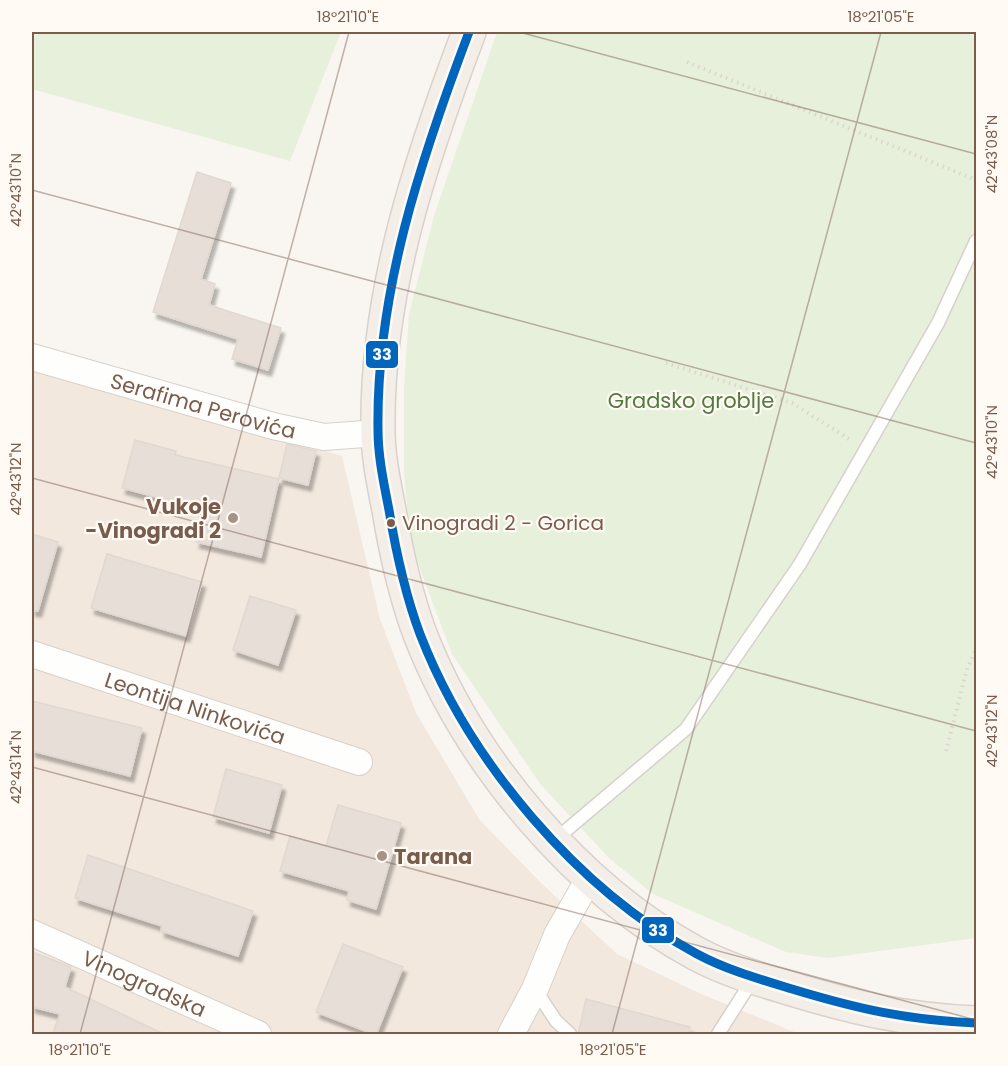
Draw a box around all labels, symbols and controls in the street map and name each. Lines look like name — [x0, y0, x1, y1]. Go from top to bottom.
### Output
text: 18°21'10"E — [317, 6, 379, 27]
text: 18°21'05"E — [847, 6, 915, 27]
text: 42°43'08"N — [981, 115, 1002, 193]
text: 42°43'10"N — [5, 153, 26, 227]
line badge: 33 — [365, 340, 399, 369]
text: 33 — [372, 343, 392, 366]
street label: Serafima Perovića — [107, 366, 299, 445]
park label: Gradsko groblje — [608, 386, 774, 415]
text: 42°43'10"N — [981, 405, 1002, 479]
text: 42°43'12"N — [5, 442, 26, 516]
place label: Vukoje -Vinogradi 2 — [85, 492, 221, 545]
place label: Vinogradi 2 - Gorica — [402, 509, 604, 537]
marker: Vukoje -Vinogradi 2 — [226, 511, 240, 525]
marker: Vinogradi 2 - Gorica — [385, 517, 397, 529]
street label: Leontija Ninkovića — [101, 665, 289, 751]
text: 42°43'12"N — [981, 694, 1002, 768]
text: 42°43'14"N — [5, 730, 26, 804]
place label: Tarana — [394, 842, 472, 871]
marker: Tarana — [375, 849, 389, 863]
line badge: 33 — [641, 916, 675, 944]
text: 33 — [648, 919, 668, 942]
street label: Vinogradska — [78, 943, 211, 1024]
text: 18°21'10"E — [49, 1039, 111, 1060]
text: 18°21'05"E — [579, 1039, 647, 1060]

